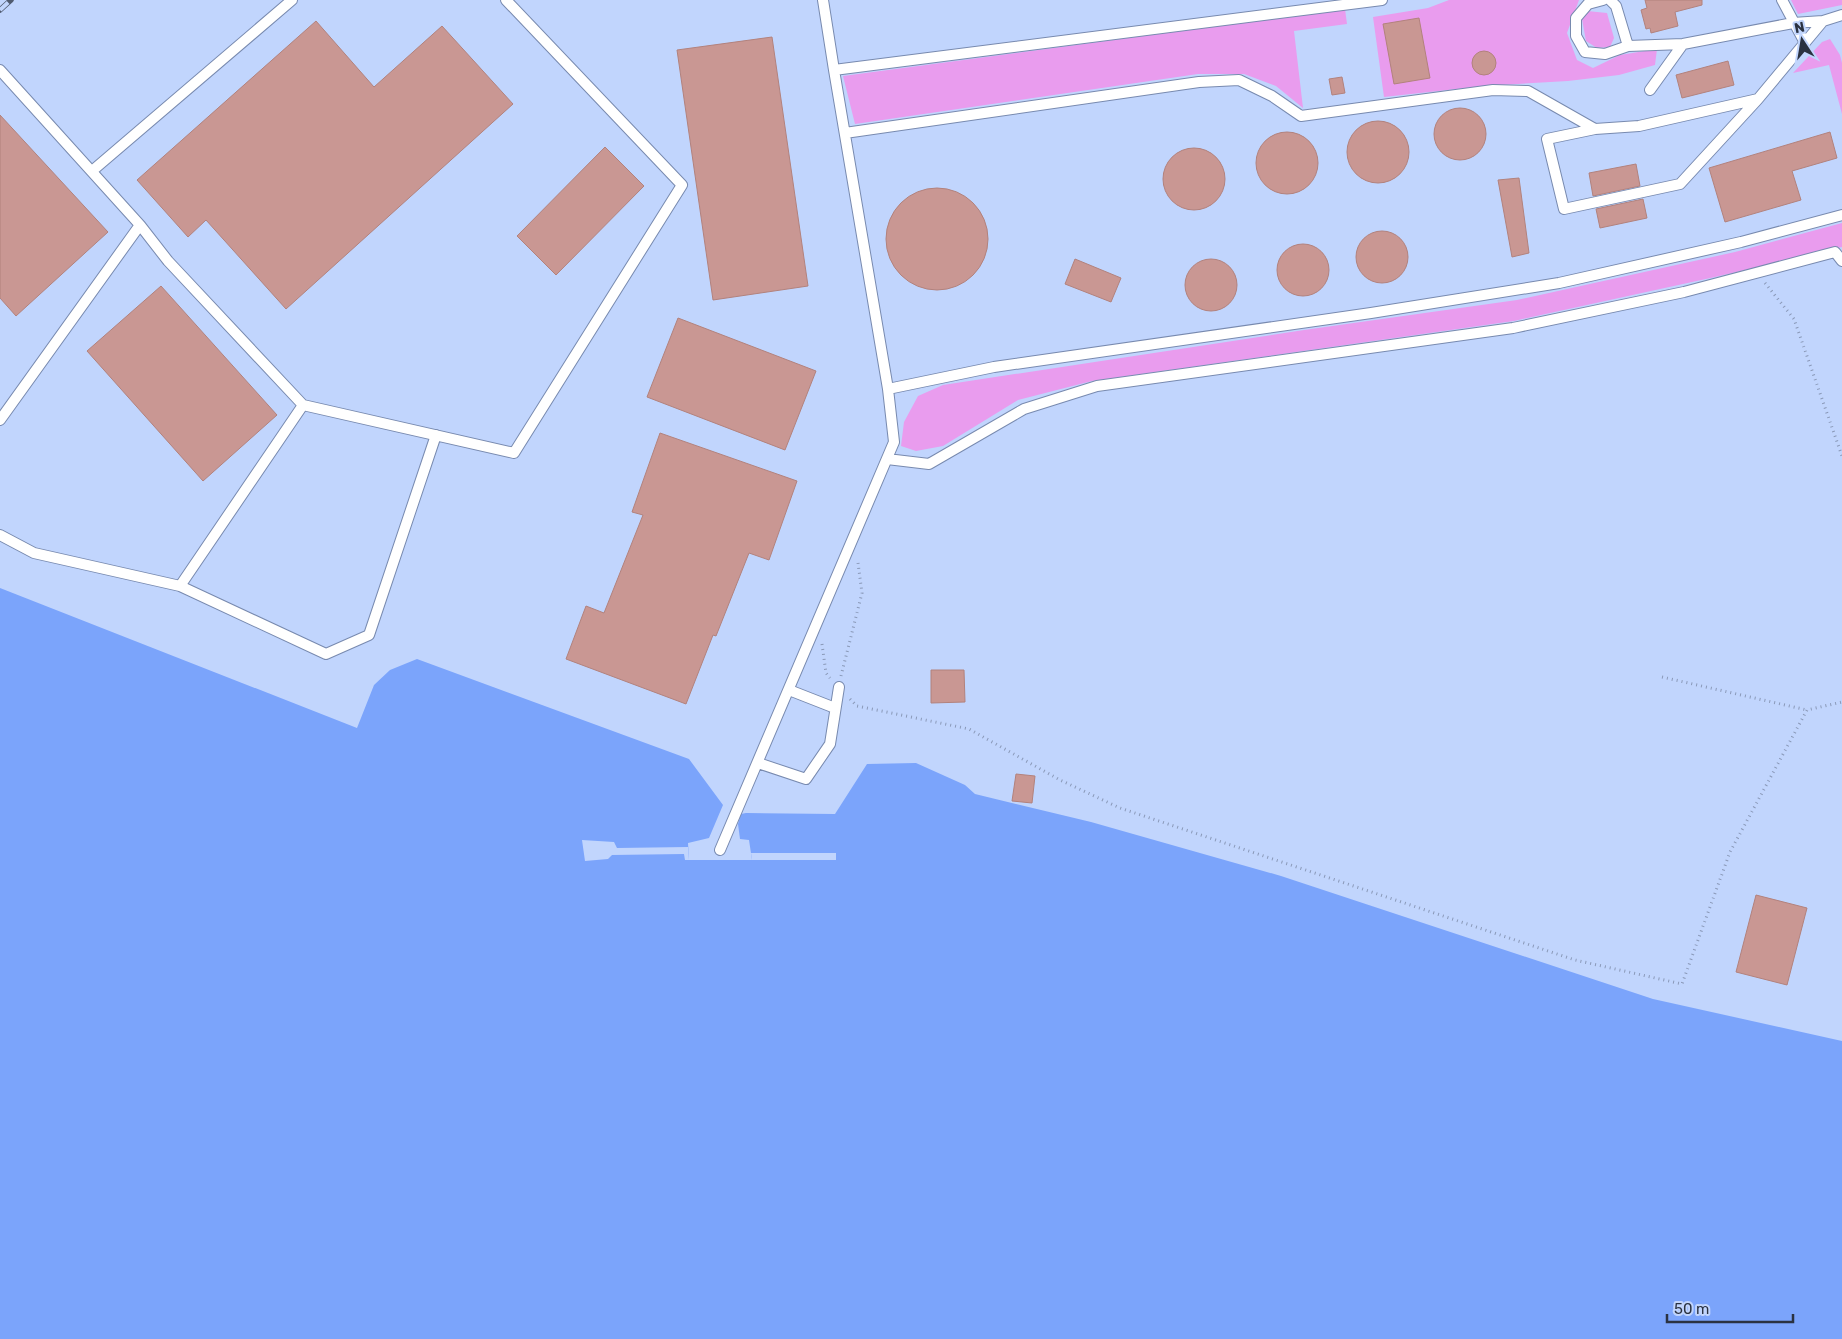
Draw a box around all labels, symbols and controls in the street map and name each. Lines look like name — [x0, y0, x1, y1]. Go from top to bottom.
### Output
north arrow — [1777, 15, 1827, 65]
text: N — [1793, 18, 1806, 37]
scale bar — [1667, 1292, 1793, 1324]
text: 50 m — [1674, 1300, 1709, 1318]

